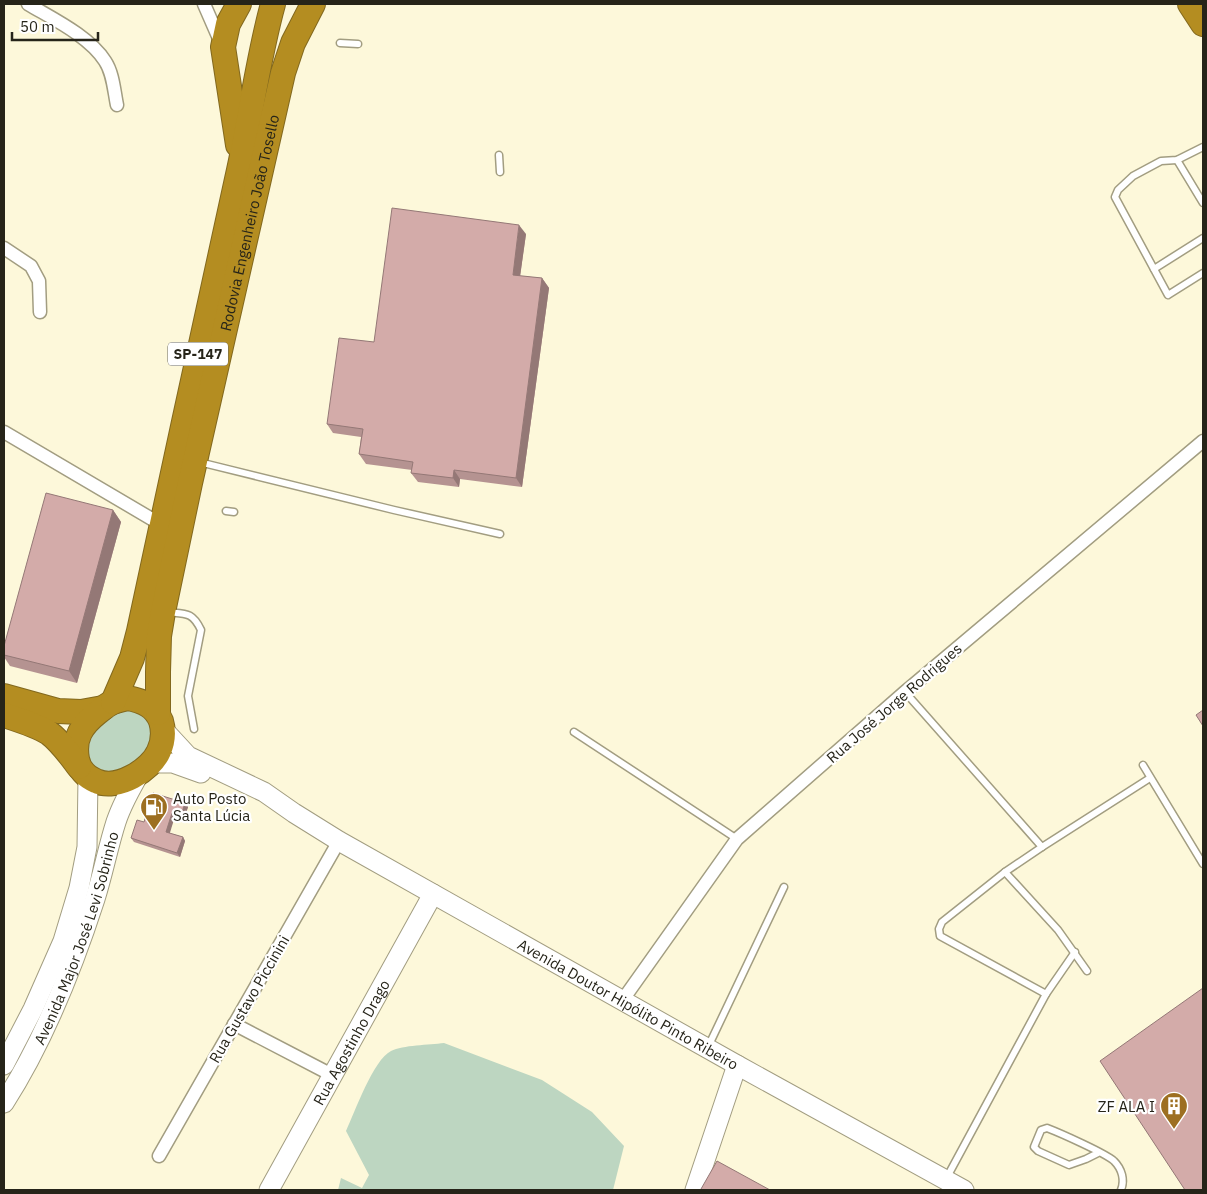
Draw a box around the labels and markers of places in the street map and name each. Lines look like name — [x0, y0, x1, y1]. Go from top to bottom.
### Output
place label: Auto Posto Santa Lúcia — [173, 789, 250, 825]
fuel station icon: Auto Posto Santa Lúcia — [139, 792, 169, 831]
building icon: ZF ALA I — [1159, 1091, 1189, 1130]
place label: ZF ALA I — [1098, 1097, 1155, 1116]

